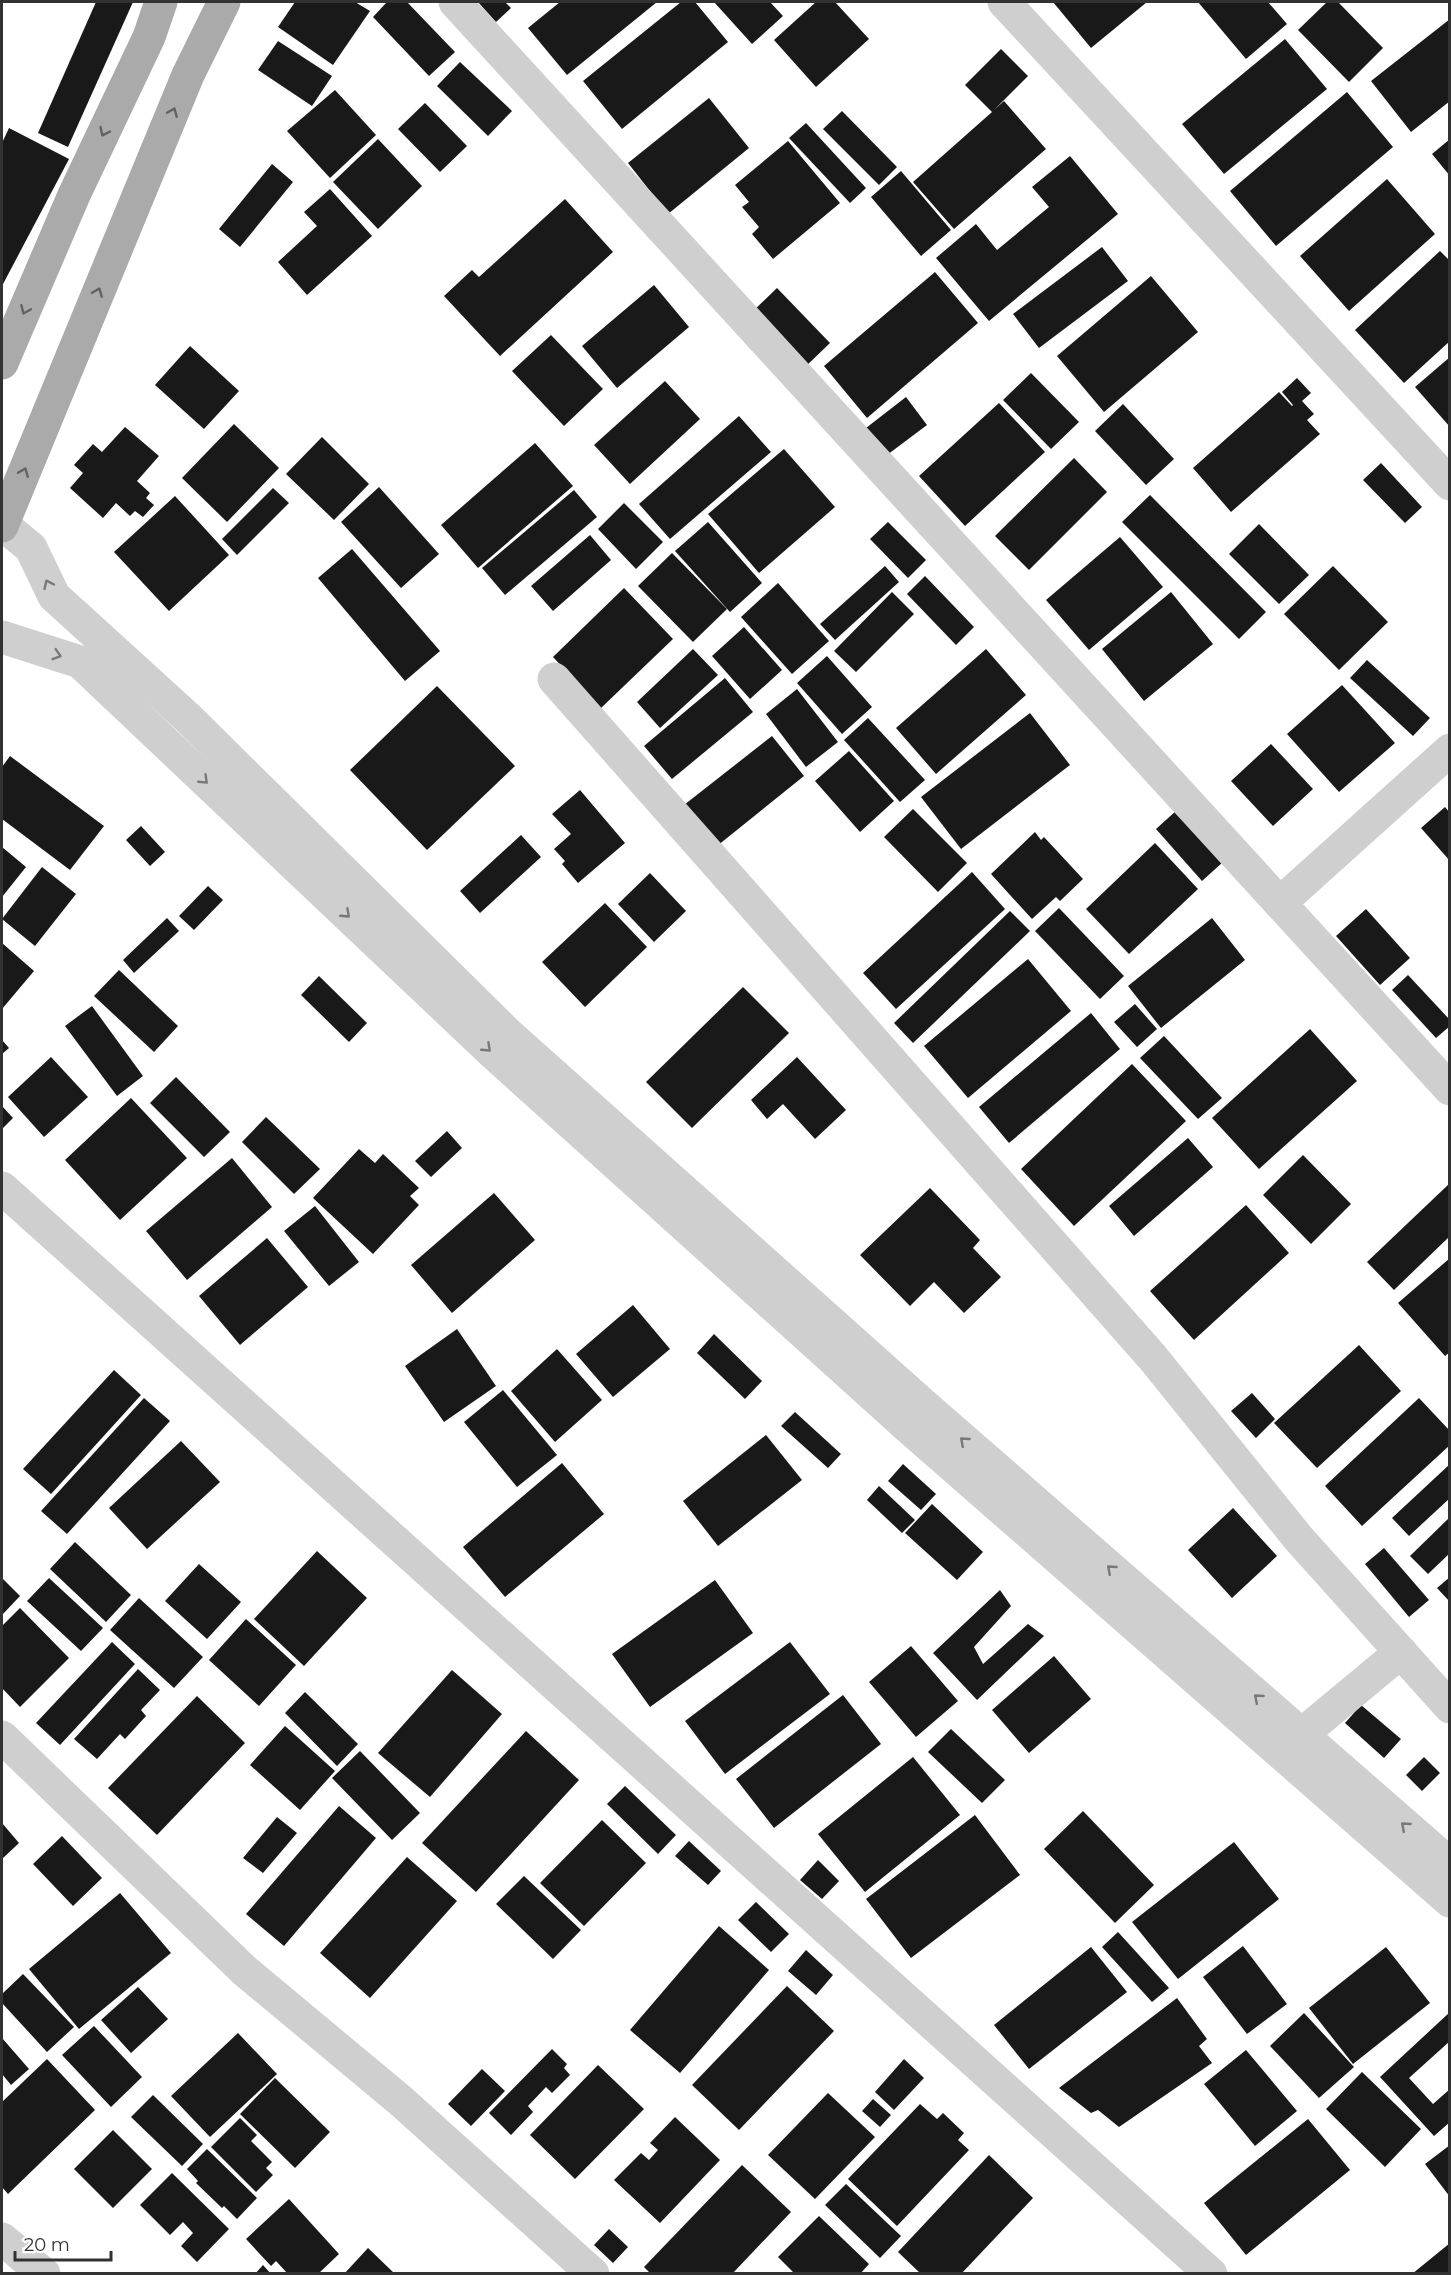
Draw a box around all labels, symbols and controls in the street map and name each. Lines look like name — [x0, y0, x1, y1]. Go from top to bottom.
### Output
one-way arrow — [166, 107, 178, 118]
one-way arrow — [100, 125, 112, 136]
one-way arrow — [91, 287, 103, 298]
one-way arrow — [20, 303, 32, 314]
one-way arrow — [17, 468, 29, 479]
one-way arrow — [43, 579, 55, 590]
one-way arrow — [51, 648, 62, 660]
one-way arrow — [197, 772, 208, 783]
one-way arrow — [339, 907, 349, 918]
one-way arrow — [481, 1041, 491, 1052]
one-way arrow — [961, 1437, 971, 1448]
one-way arrow — [1107, 1565, 1118, 1576]
one-way arrow — [1254, 1694, 1265, 1705]
one-way arrow — [1401, 1822, 1412, 1833]
scale bar — [15, 2224, 111, 2262]
text: 20 m — [24, 2234, 70, 2256]

